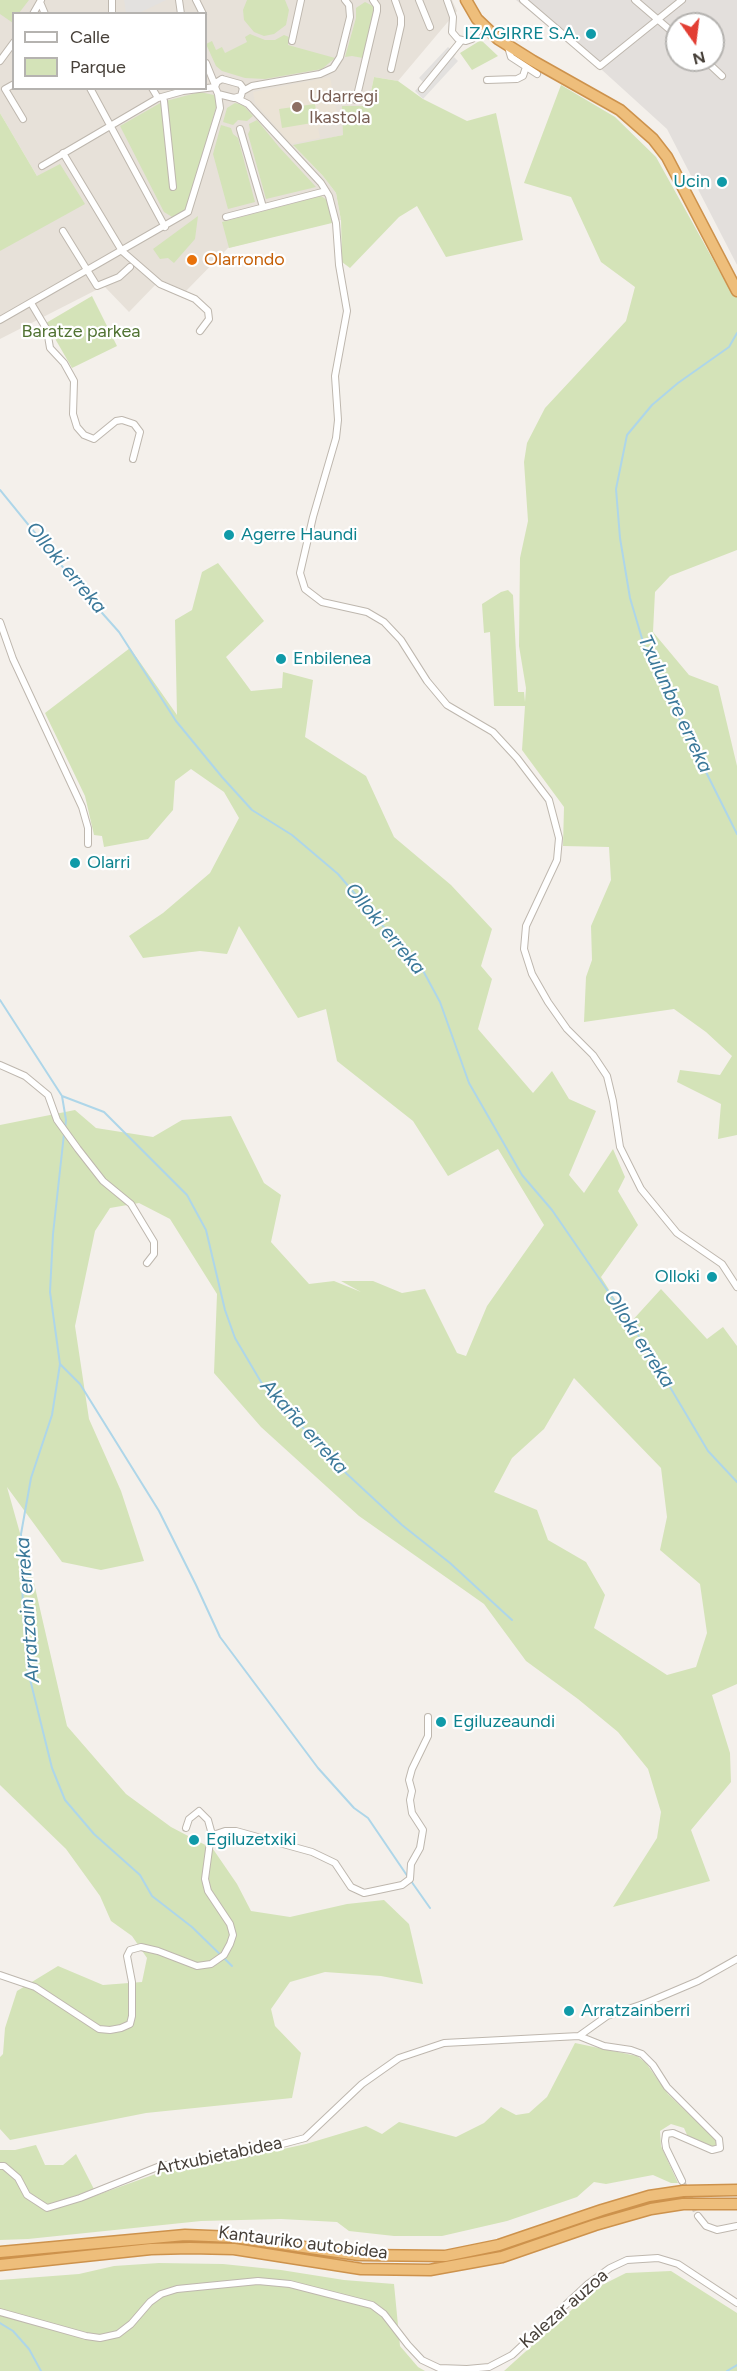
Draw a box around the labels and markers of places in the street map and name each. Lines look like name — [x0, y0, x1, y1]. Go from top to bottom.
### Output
place label: IZAGIRRE S.A. — [464, 23, 579, 45]
marker: IZAGIRRE S.A. — [584, 27, 598, 41]
place label: Udarregi Ikastola — [309, 86, 378, 128]
marker: Udarregi Ikastola — [290, 100, 304, 114]
place label: Ucin — [673, 171, 710, 193]
marker: Ucin — [715, 175, 729, 189]
place label: Olarrondo — [204, 249, 285, 271]
marker: Olarrondo — [185, 253, 199, 267]
place label: Agerre Haundi — [241, 524, 357, 546]
marker: Agerre Haundi — [222, 528, 236, 542]
place label: Enbilenea — [293, 648, 371, 670]
marker: Enbilenea — [274, 652, 288, 666]
place label: Olarri — [87, 852, 130, 874]
marker: Olarri — [68, 856, 82, 870]
place label: Olloki — [655, 1266, 700, 1288]
marker: Olloki — [705, 1270, 719, 1284]
place label: Egiluzeaundi — [453, 1711, 555, 1733]
marker: Egiluzeaundi — [434, 1715, 448, 1729]
place label: Egiluzetxiki — [206, 1829, 297, 1851]
marker: Egiluzetxiki — [187, 1833, 201, 1847]
place label: Arratzainberri — [581, 2000, 690, 2022]
marker: Arratzainberri — [562, 2004, 576, 2018]

